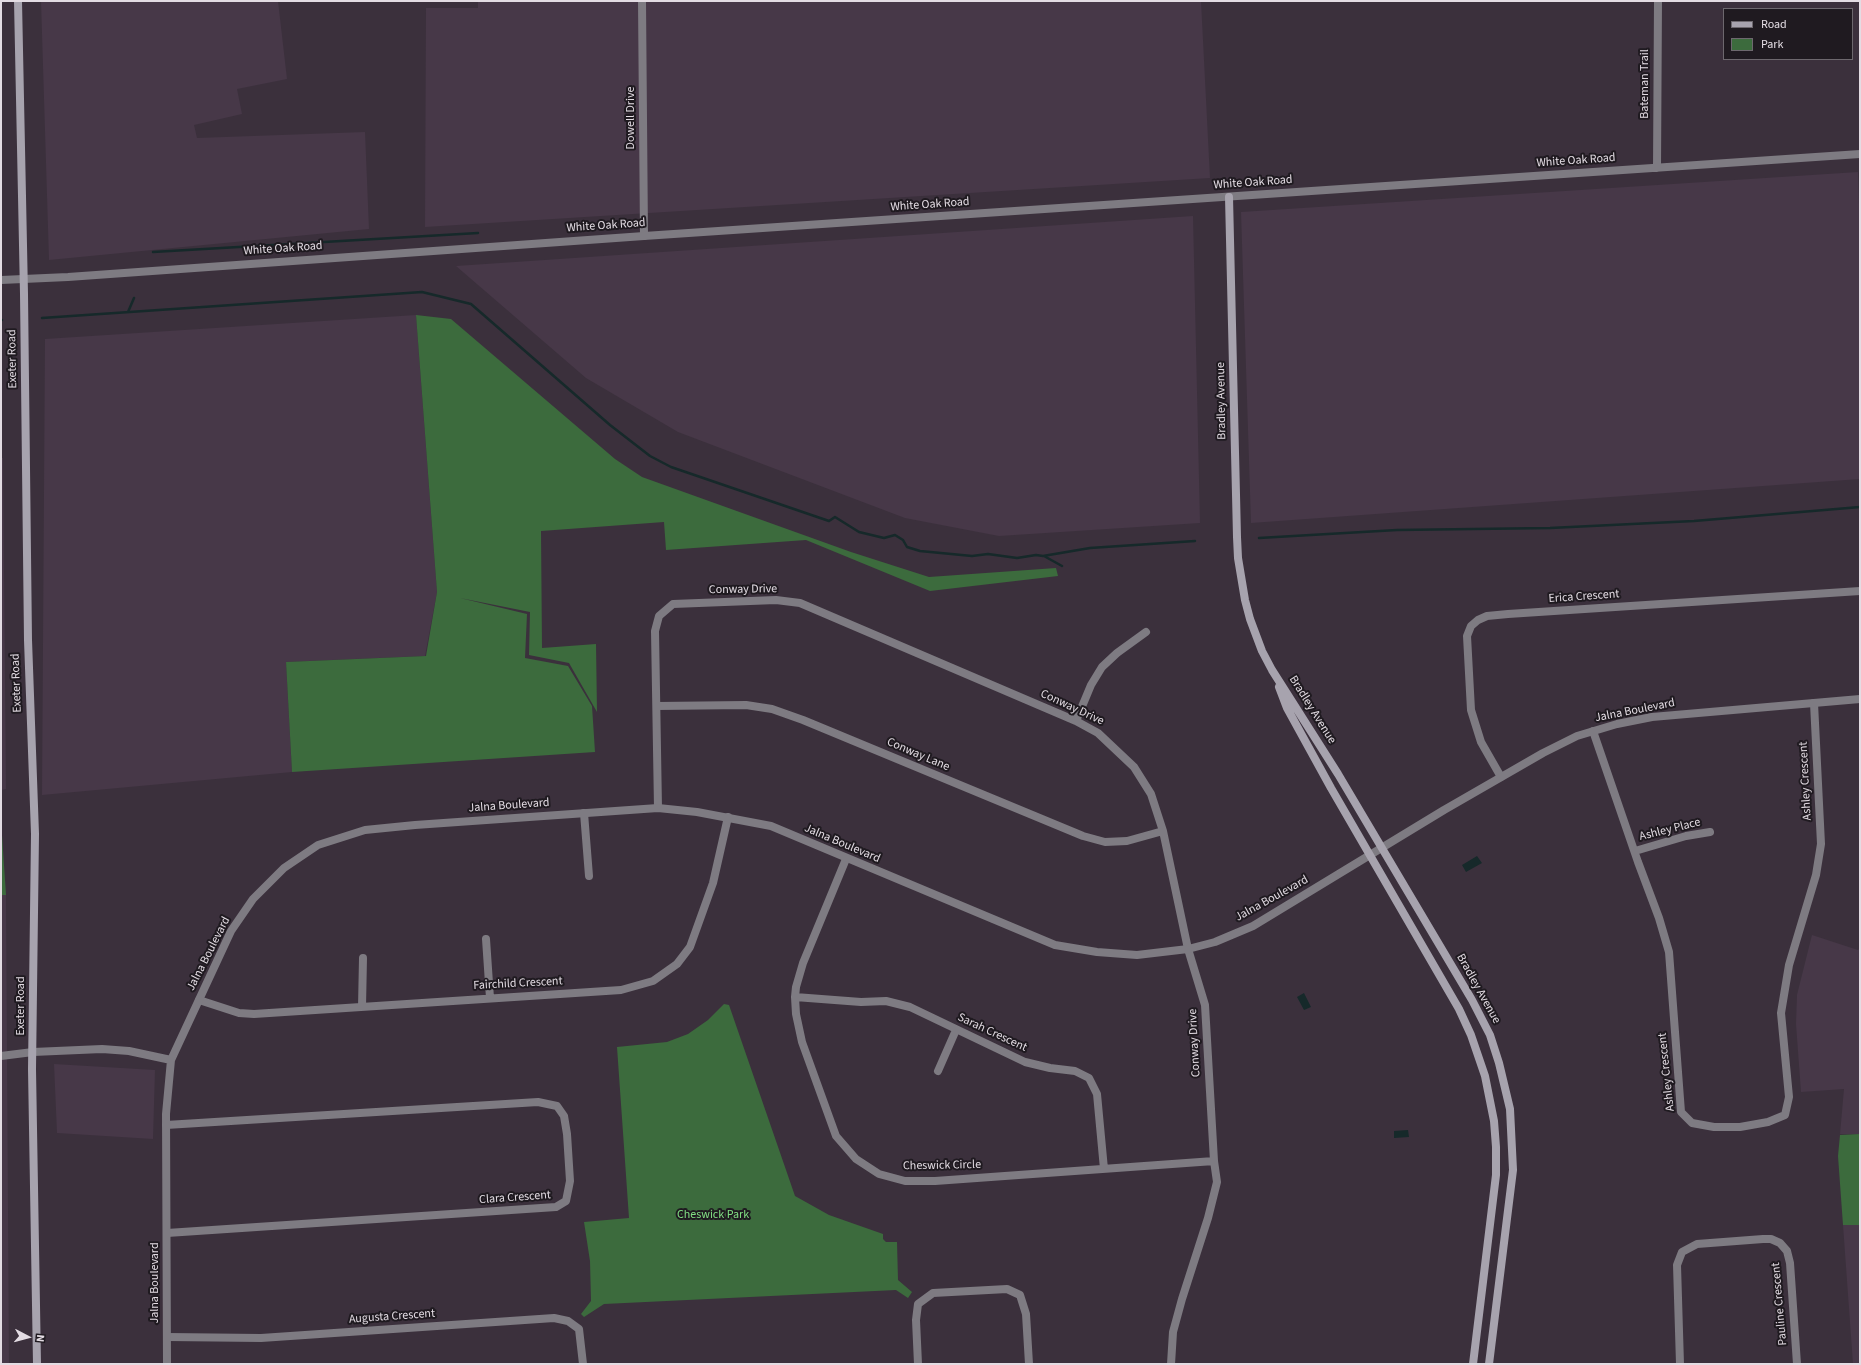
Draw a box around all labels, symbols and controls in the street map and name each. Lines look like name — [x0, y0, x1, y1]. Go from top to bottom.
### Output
legend — [1723, 8, 1853, 60]
text: Road — [1761, 16, 1787, 33]
text: Park — [1761, 36, 1783, 53]
street label: Bateman Trail — [1638, 49, 1652, 119]
street label: Dowell Drive — [624, 87, 638, 149]
street label: White Oak Road — [1536, 151, 1616, 171]
street label: White Oak Road — [1213, 173, 1293, 193]
street label: White Oak Road — [890, 195, 970, 215]
street label: White Oak Road — [566, 216, 646, 236]
street label: White Oak Road — [243, 239, 323, 259]
street label: Exeter Road — [5, 329, 21, 389]
street label: Bradley Avenue — [1214, 362, 1230, 440]
street label: Conway Drive — [709, 582, 777, 598]
street label: Erica Crescent — [1548, 587, 1620, 607]
street label: Exeter Road — [9, 653, 25, 713]
street label: Bradley Avenue — [1285, 673, 1339, 747]
street label: Conway Drive — [1038, 687, 1106, 729]
street label: Jalna Boulevard — [1594, 696, 1676, 726]
street label: Conway Lane — [884, 735, 952, 775]
street label: Ashley Crescent — [1797, 741, 1815, 821]
street label: Jalna Boulevard — [468, 796, 550, 816]
street label: Ashley Place — [1638, 815, 1702, 845]
street label: Jalna Boulevard — [802, 822, 882, 866]
street label: Jalna Boulevard — [1233, 873, 1311, 925]
street label: Jalna Boulevard — [184, 915, 234, 993]
street label: Bradley Avenue — [1453, 952, 1503, 1026]
street label: Fairchild Crescent — [473, 974, 563, 994]
street label: Exeter Road — [14, 976, 28, 1036]
street label: Conway Drive — [1186, 1008, 1204, 1078]
street label: Sarah Crescent — [955, 1011, 1029, 1055]
street label: Ashley Crescent — [1656, 1032, 1678, 1112]
street label: Cheswick Circle — [903, 1158, 981, 1174]
street label: Clara Crescent — [479, 1188, 551, 1208]
park label: Cheswick Park — [677, 1208, 749, 1222]
street label: Jalna Boulevard — [148, 1242, 162, 1324]
street label: Pauline Crescent — [1769, 1262, 1791, 1346]
street label: Augusta Crescent — [348, 1307, 436, 1327]
north arrow — [8, 1317, 48, 1357]
text: N — [33, 1334, 48, 1343]

